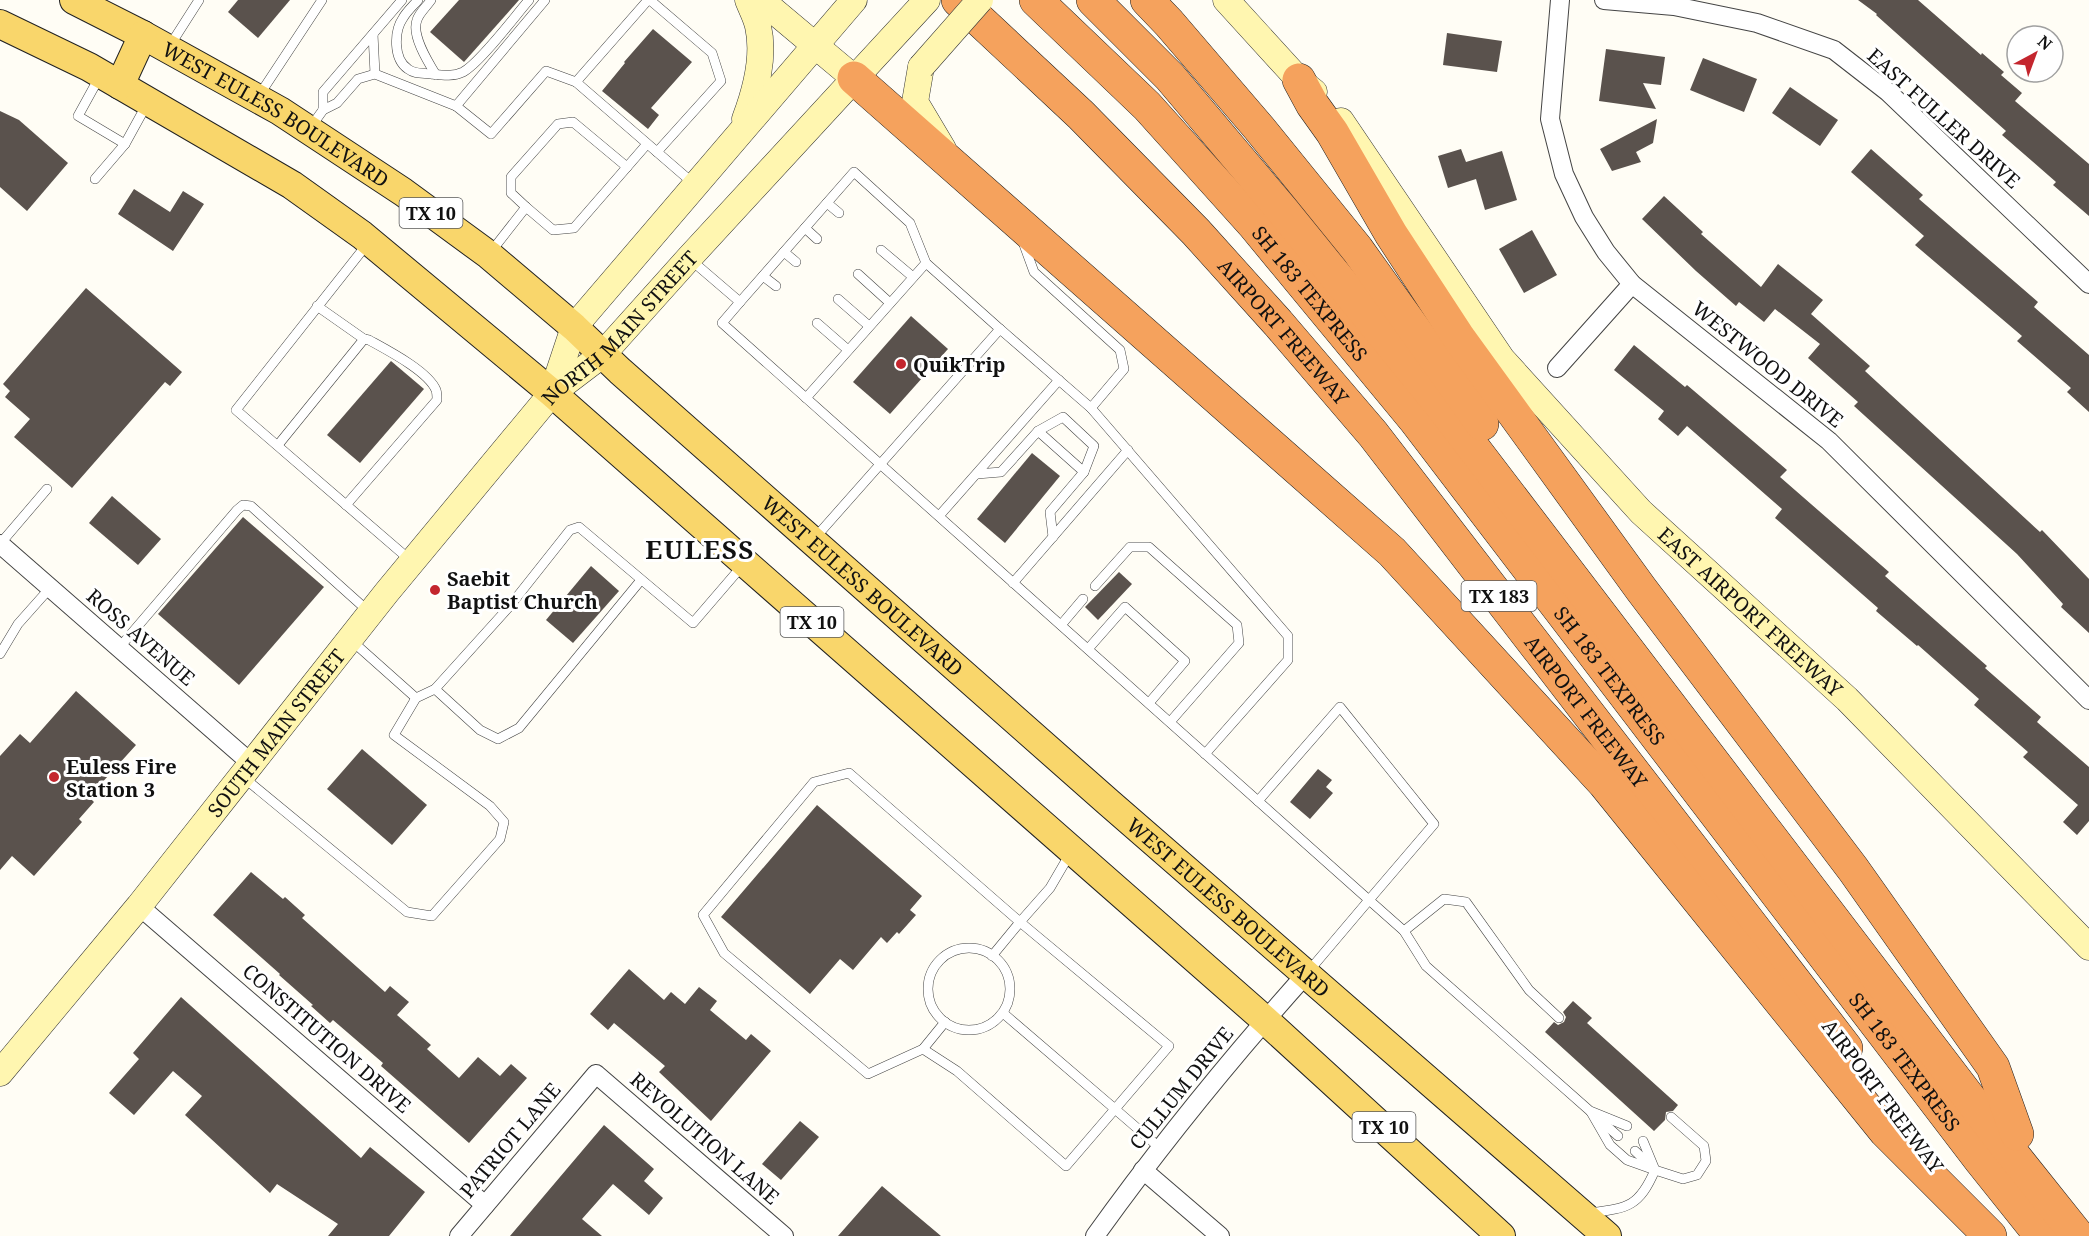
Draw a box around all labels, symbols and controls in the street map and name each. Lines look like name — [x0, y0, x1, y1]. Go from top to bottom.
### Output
north arrow — [2005, 24, 2065, 84]
text: N — [2033, 30, 2057, 55]
street label: WEST EULESS BOULEVARD — [158, 35, 395, 193]
street label: EAST FULLER DRIVE — [1862, 42, 2026, 194]
road number: TX 10 — [400, 198, 462, 228]
street label: SH 183 TEXPRESS — [1246, 220, 1374, 367]
street label: NORTH MAIN STREET — [535, 245, 703, 410]
street label: AIRPORT FREEWAY — [1212, 252, 1356, 410]
street label: WESTWOOD DRIVE — [1687, 295, 1849, 433]
place label: QuikTrip — [913, 351, 1005, 378]
marker: QuikTrip — [894, 357, 908, 371]
street label: WEST EULESS BOULEVARD — [756, 489, 969, 682]
street label: EAST AIRPORT FREEWAY — [1652, 521, 1849, 703]
district label: EULESS — [645, 531, 755, 567]
place label: Saebit Baptist Church — [447, 565, 598, 615]
road number: TX 183 — [1462, 581, 1537, 611]
street label: ROSS AVENUE — [81, 583, 201, 691]
marker: Saebit Baptist Church — [428, 583, 442, 597]
street label: SH 183 TEXPRESS — [1548, 601, 1672, 751]
road number: TX 10 — [780, 607, 844, 637]
street label: AIRPORT FREEWAY — [1519, 629, 1654, 794]
street label: SOUTH MAIN STREET — [201, 643, 351, 822]
place label: Euless Fire Station 3 — [66, 753, 177, 803]
marker: Euless Fire Station 3 — [47, 770, 61, 784]
street label: WEST EULESS BOULEVARD — [1122, 811, 1336, 1003]
street label: CONSTITUTION DRIVE — [237, 957, 417, 1119]
street label: SH 183 TEXPRESS — [1843, 987, 1967, 1137]
street label: AIRPORT FREEWAY — [1816, 1014, 1950, 1179]
street label: CULLUM DRIVE — [1123, 1021, 1239, 1155]
street label: REVOLUTION LANE — [625, 1066, 785, 1210]
street label: PATRIOT LANE — [454, 1077, 566, 1203]
road number: TX 10 — [1352, 1112, 1416, 1142]

